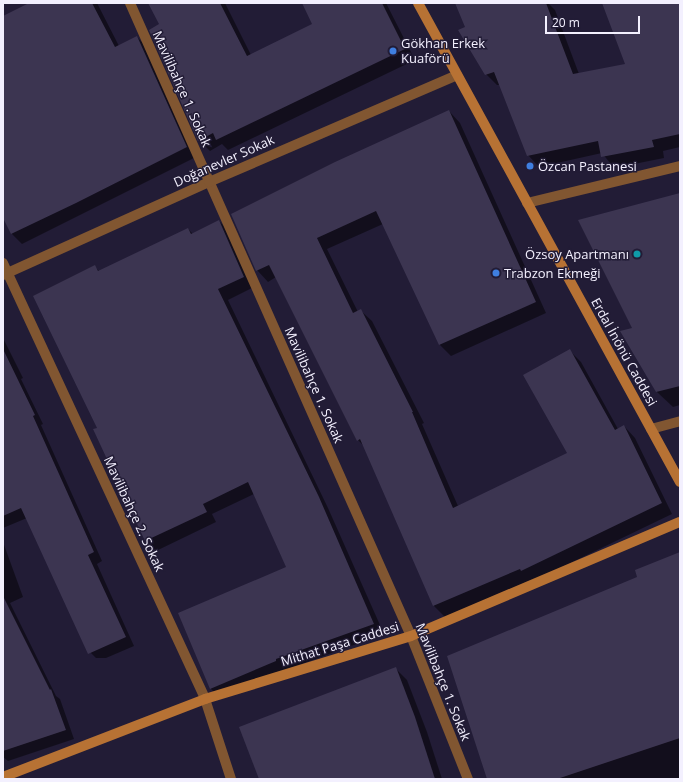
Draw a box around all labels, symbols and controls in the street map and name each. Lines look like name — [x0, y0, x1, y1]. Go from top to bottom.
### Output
scale bar — [547, 8, 642, 34]
text: 20 m — [552, 14, 580, 31]
street label: Mavilibahçe 1. Sokak — [149, 29, 215, 149]
place label: Gökhan Erkek Kuaförü — [401, 36, 485, 67]
marker: Gökhan Erkek Kuaförü — [388, 46, 398, 56]
street label: Doğanevler Sokak — [171, 132, 277, 190]
place label: Özcan Pastanesi — [538, 158, 637, 174]
marker: Özcan Pastanesi — [525, 161, 535, 171]
place label: Özsoy Apartmanı — [525, 246, 629, 262]
marker: Özsoy Apartmanı — [632, 249, 642, 259]
place label: Trabzon Ekmeği — [504, 265, 601, 281]
marker: Trabzon Ekmeği — [491, 268, 501, 278]
street label: Erdal İnönü Caddesi — [588, 295, 660, 409]
street label: Mavilibahçe 1. Sokak — [281, 325, 347, 445]
street label: Mavilibahçe 2. Sokak — [100, 454, 168, 574]
street label: Mithat Paşa Caddesi — [279, 619, 401, 669]
street label: Mavilibahçe 1. Sokak — [412, 621, 474, 743]

